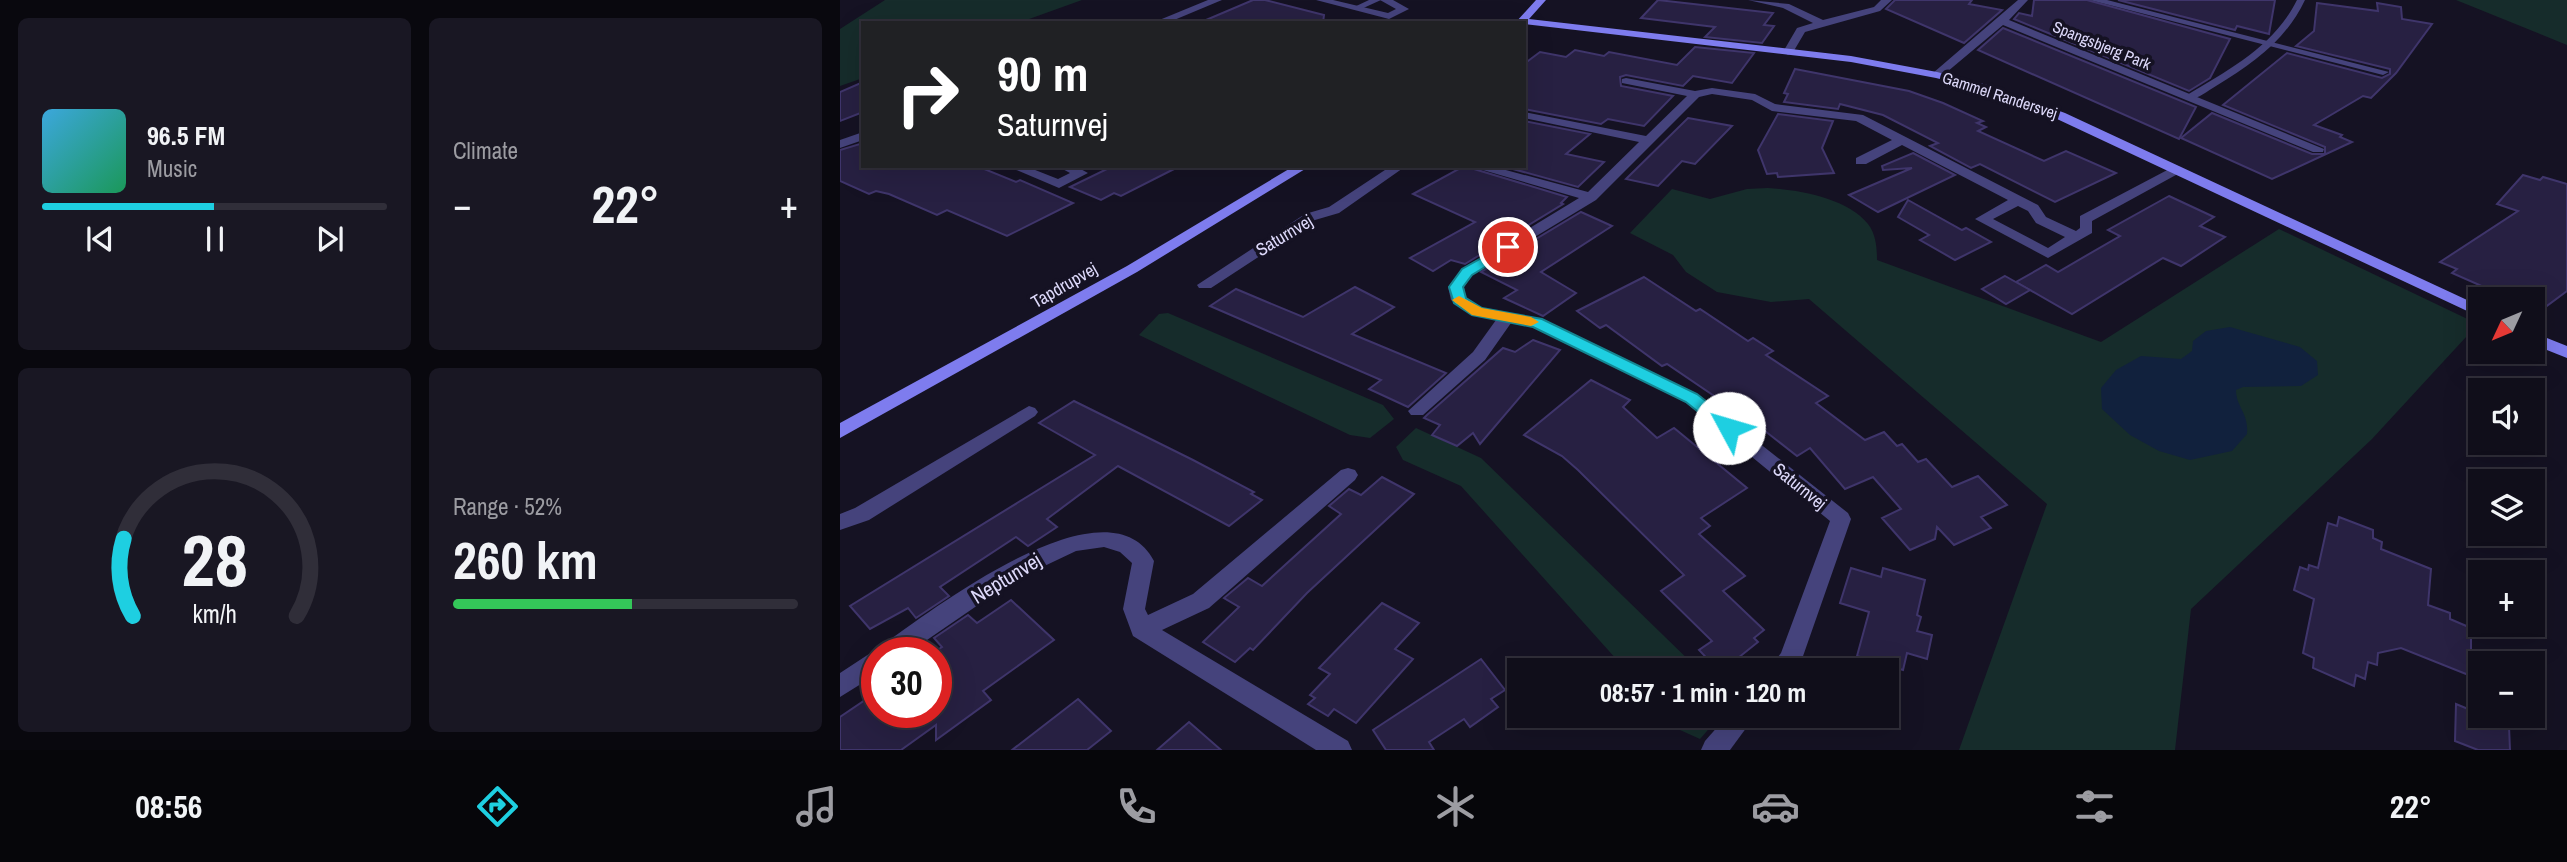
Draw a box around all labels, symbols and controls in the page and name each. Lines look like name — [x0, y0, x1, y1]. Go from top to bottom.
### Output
street label: Spangsbjerg Park — [2050, 15, 2155, 75]
text: 90 m — [997, 40, 1089, 106]
icon: right — [882, 49, 973, 140]
street label: Gammel Randersvej — [1940, 66, 2060, 124]
text: Saturnvej — [997, 103, 1108, 146]
text: 96.5 FM — [147, 118, 225, 153]
text: Climate — [453, 135, 518, 166]
text: Music — [147, 153, 197, 184]
text: 22° — [591, 169, 660, 239]
text: − — [453, 179, 471, 230]
text: + — [780, 179, 798, 230]
street label: Saturnvej — [1251, 208, 1317, 262]
pin — [1478, 217, 1538, 277]
icon: previous — [81, 220, 119, 258]
icon: pause — [196, 220, 234, 258]
icon: next — [311, 220, 349, 258]
icon: arrive — [1489, 228, 1527, 266]
street label: Tapdrupvej — [1026, 256, 1102, 314]
north arrow — [2468, 287, 2544, 364]
map controls — [2468, 287, 2545, 728]
button: sound — [2468, 378, 2545, 455]
position arrow — [1692, 391, 1766, 465]
street label: Saturnvej — [1768, 457, 1832, 515]
button: layers — [2468, 469, 2545, 546]
text: Range · 52% — [453, 491, 562, 522]
text: 28 — [181, 511, 248, 609]
text: 260 km — [453, 525, 598, 595]
street label: Neptunvej — [965, 546, 1047, 610]
button: + — [2468, 560, 2545, 637]
text: km/h — [192, 597, 237, 631]
speed limit sign: 30 — [861, 637, 952, 728]
button: − — [2468, 651, 2545, 728]
text: 08:57 · 1 min · 120 m — [1600, 675, 1806, 710]
icon: directions — [473, 782, 522, 831]
icon: music — [792, 782, 841, 831]
icon: phone — [1112, 782, 1161, 831]
icon: climate — [1431, 782, 1480, 831]
icon: car — [1751, 782, 1800, 831]
icon: filters — [2070, 782, 2119, 831]
text: 08:56 — [135, 785, 202, 828]
text: 22° — [2390, 785, 2432, 828]

